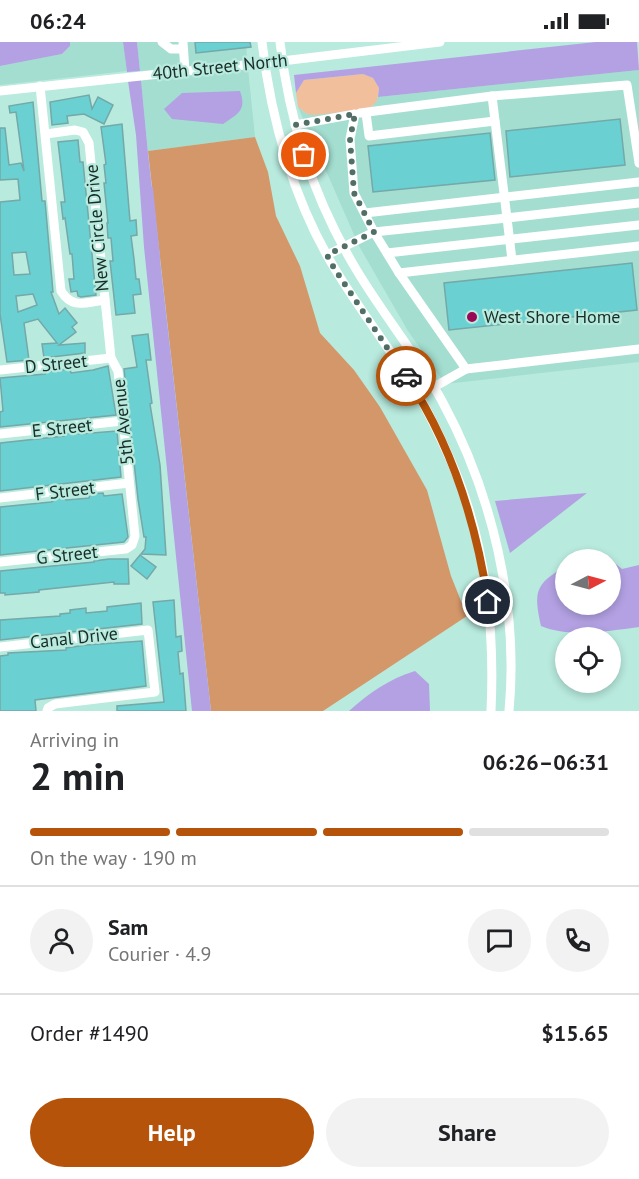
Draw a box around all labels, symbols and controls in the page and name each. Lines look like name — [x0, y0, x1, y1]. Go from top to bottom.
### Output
text: 06:24 — [30, 7, 86, 35]
street label: 40th Street North — [151, 48, 289, 85]
pin — [278, 129, 329, 180]
icon: bag — [287, 138, 320, 171]
street label: New Circle Drive — [79, 164, 114, 293]
place label: West Shore Home — [484, 305, 620, 328]
marker: West Shore Home — [465, 310, 479, 324]
courier — [376, 346, 436, 406]
street label: D Street — [24, 349, 88, 378]
icon: car — [390, 360, 423, 393]
street label: 5th Avenue — [107, 378, 138, 466]
street label: E Street — [31, 413, 93, 442]
street label: F Street — [34, 475, 96, 506]
street label: G Street — [35, 540, 99, 569]
north arrow — [555, 549, 621, 615]
map controls — [555, 549, 621, 693]
pin — [462, 576, 513, 627]
icon: home — [471, 585, 504, 618]
street label: Canal Drive — [29, 621, 119, 654]
button: locate — [555, 627, 621, 693]
text: Arriving in — [30, 727, 119, 753]
text: 06:26–06:31 — [483, 748, 609, 776]
text: 2 min — [30, 750, 125, 801]
text: On the way · 190 m — [30, 845, 197, 871]
button: person — [30, 909, 93, 972]
button: chat — [468, 909, 531, 972]
button: phone — [546, 909, 609, 972]
text: Sam — [108, 913, 148, 941]
text: Courier · 4.9 — [108, 941, 211, 967]
text: Order #1490 — [30, 1019, 149, 1047]
text: $15.65 — [541, 1019, 609, 1047]
button: Help — [30, 1098, 314, 1167]
button: Share — [326, 1098, 609, 1167]

